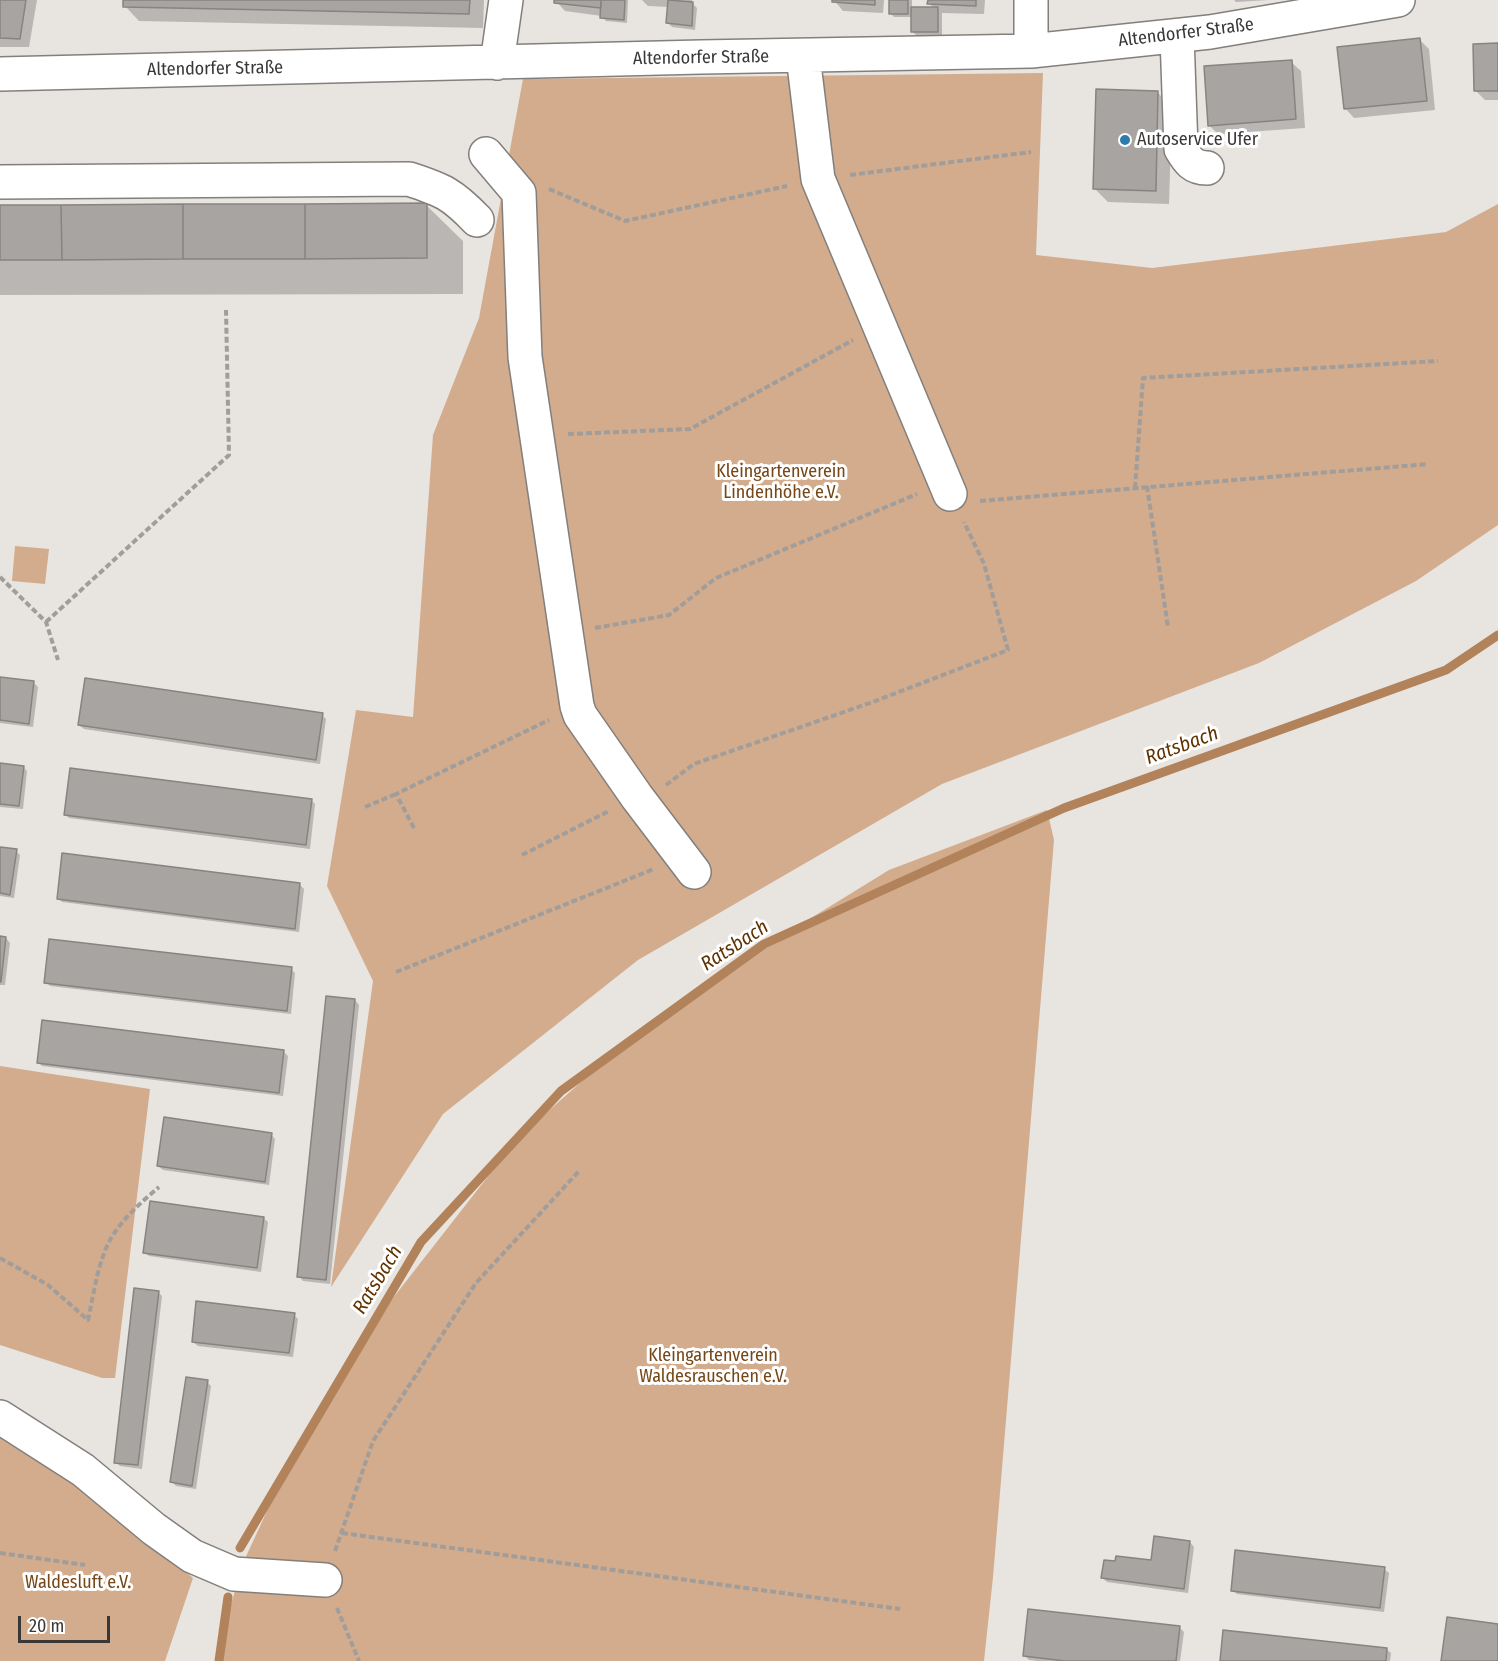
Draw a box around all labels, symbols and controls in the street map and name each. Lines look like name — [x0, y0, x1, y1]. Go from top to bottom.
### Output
street label: Altendorfer Straße — [1117, 14, 1255, 52]
street label: Altendorfer Straße — [633, 46, 769, 70]
street label: Altendorfer Straße — [147, 57, 283, 81]
place label: Autoservice Ufer — [1137, 129, 1258, 151]
marker: Autoservice Ufer — [1118, 133, 1132, 147]
park label: Kleingartenverein Lindenhöhe e.V. — [716, 461, 846, 504]
water label: Ratsbach — [1142, 722, 1222, 770]
water label: Ratsbach — [697, 915, 773, 977]
water label: Ratsbach — [348, 1241, 408, 1319]
park label: Kleingartenverein Waldesrauschen e.V. — [639, 1345, 787, 1388]
park label: Waldesluft e.V. — [25, 1572, 131, 1594]
scale bar — [21, 1604, 112, 1642]
text: 20 m — [29, 1615, 64, 1637]

